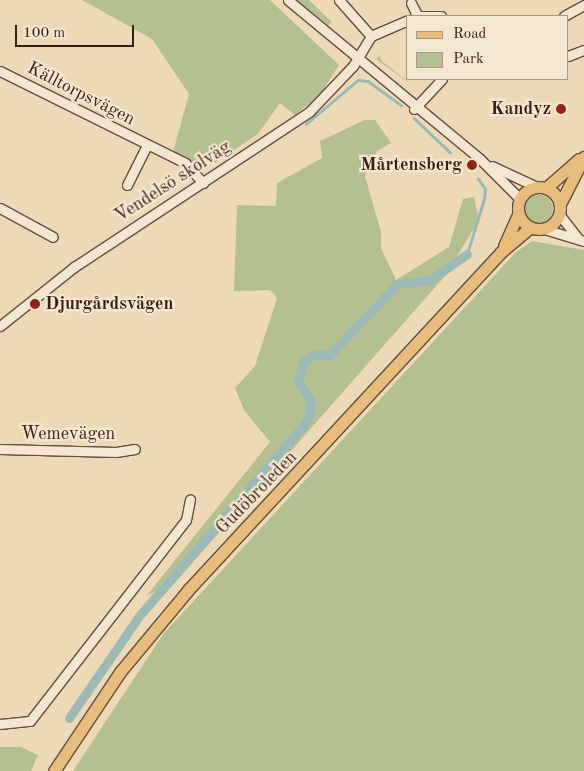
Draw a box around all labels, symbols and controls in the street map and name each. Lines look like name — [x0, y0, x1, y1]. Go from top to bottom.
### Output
scale bar — [18, 15, 136, 47]
legend — [406, 15, 569, 80]
text: 100 m — [23, 26, 65, 41]
text: Road — [453, 27, 486, 42]
text: Park — [453, 52, 484, 67]
street label: Källtorpsvägen — [23, 58, 139, 130]
place label: Kandyz — [491, 98, 551, 120]
marker: Kandyz — [555, 103, 567, 115]
street label: Vendelsö skolväg — [111, 137, 235, 227]
place label: Mårtensberg — [360, 154, 462, 176]
marker: Mårtensberg — [466, 159, 478, 171]
place label: Djurgårdsvägen — [45, 293, 174, 315]
marker: Djurgårdsvägen — [29, 298, 41, 310]
street label: Wemevägen — [21, 423, 115, 445]
street label: Gudöbroleden — [212, 447, 302, 539]

